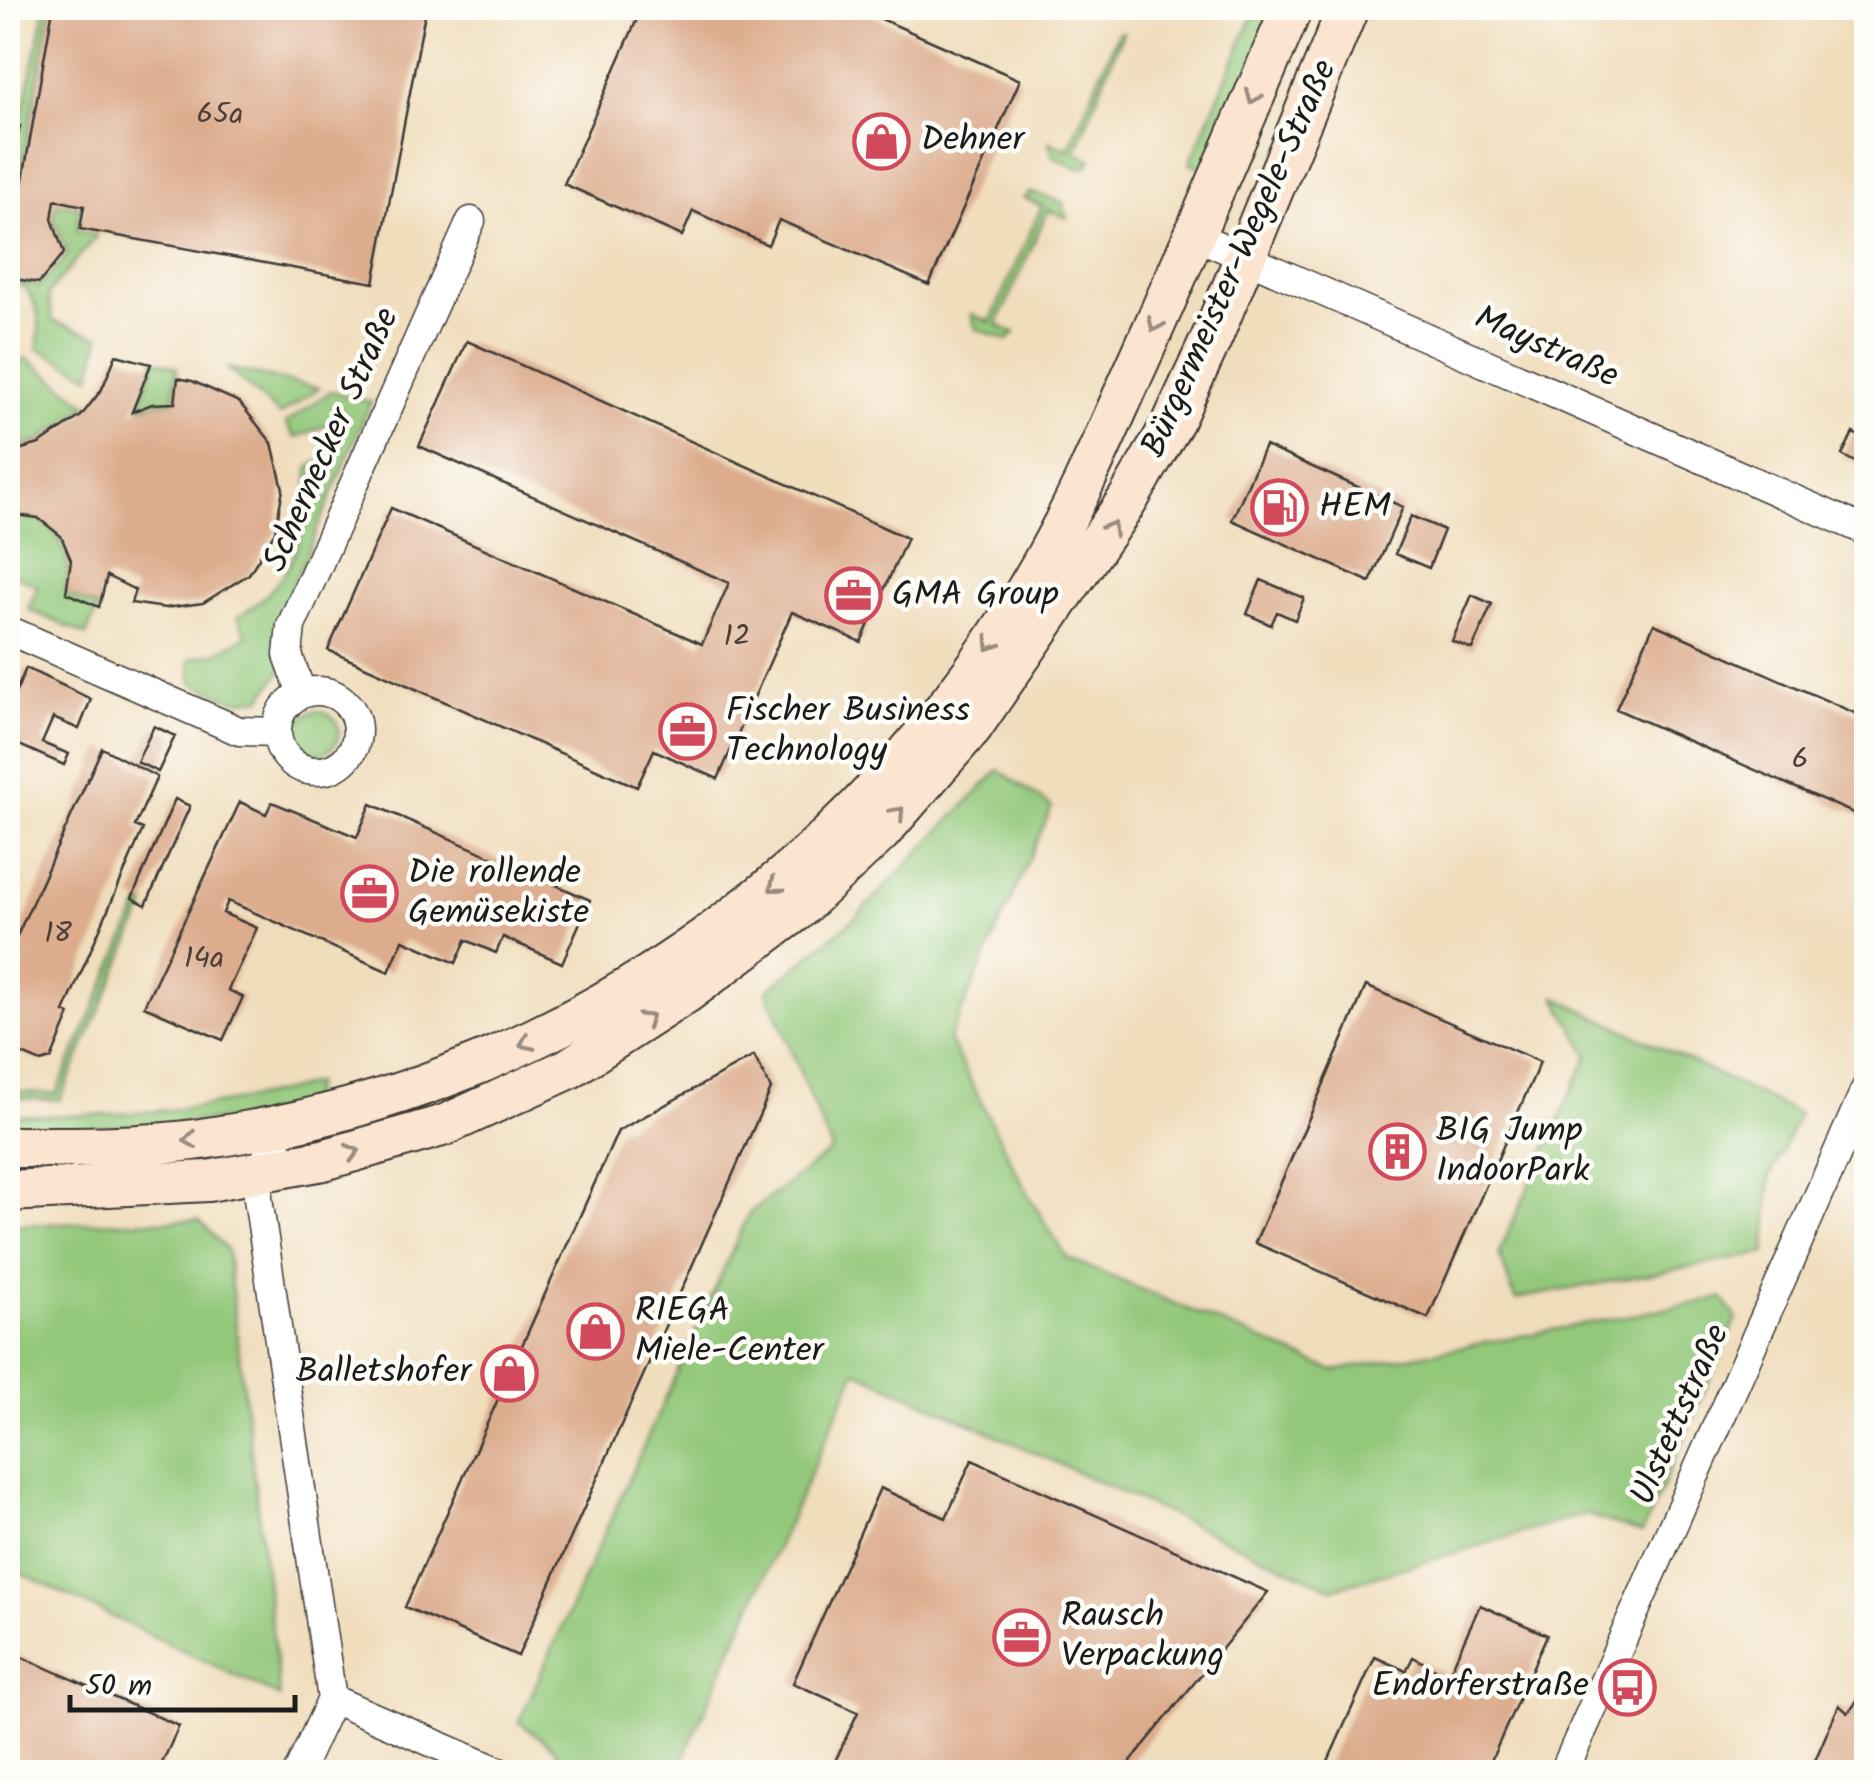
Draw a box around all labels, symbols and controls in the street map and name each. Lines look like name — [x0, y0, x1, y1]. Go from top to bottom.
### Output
street label: Bürgermeister-Wegele-Straße — [1127, 51, 1353, 467]
one-way arrow — [1245, 87, 1265, 105]
house number: 65a — [197, 91, 243, 139]
shop icon: Dehner — [852, 111, 912, 171]
place label: Dehner — [921, 113, 1026, 169]
street label: Maystraße — [1465, 291, 1628, 405]
street label: Schernecker Straße — [249, 298, 416, 581]
one-way arrow — [1148, 315, 1168, 333]
fuel station icon: HEM — [1250, 478, 1310, 538]
place label: HEM — [1319, 480, 1391, 536]
one-way arrow — [1098, 521, 1117, 539]
office icon: GMA Group — [823, 566, 883, 626]
place label: GMA Group — [892, 568, 1059, 624]
house number: 12 — [724, 613, 750, 661]
one-way arrow — [985, 633, 1003, 652]
place label: Fischer Business Technology — [726, 684, 970, 780]
office icon: Fischer Business Technology — [657, 702, 717, 762]
house number: 6 — [1792, 736, 1808, 784]
one-way arrow — [886, 806, 904, 825]
place label: Die rollende Gemüsekiste — [408, 846, 590, 942]
office icon: Die rollende Gemüsekiste — [339, 864, 399, 924]
one-way arrow — [768, 874, 786, 892]
house number: 18 — [44, 910, 73, 958]
house number: 14a — [184, 935, 224, 983]
one-way arrow — [636, 1012, 654, 1031]
one-way arrow — [518, 1031, 536, 1051]
place label: BIG Jump IndoorPark — [1436, 1104, 1590, 1200]
building icon: BIG Jump IndoorPark — [1367, 1122, 1427, 1182]
one-way arrow — [182, 1129, 198, 1150]
one-way arrow — [344, 1142, 361, 1163]
place label: RIEGA Miele-Center — [635, 1284, 826, 1380]
shop icon: RIEGA Miele-Center — [566, 1302, 626, 1362]
street label: Ulstettstraße — [1616, 1315, 1746, 1515]
shop icon: Balletshofer — [480, 1343, 540, 1403]
place label: Balletshofer — [296, 1345, 473, 1401]
place label: Rausch Verpackung — [1061, 1589, 1224, 1685]
office icon: Rausch Verpackung — [992, 1607, 1052, 1667]
scale bar — [70, 1650, 295, 1712]
bus stop icon: Endorferstraße — [1598, 1657, 1658, 1717]
place label: Endorferstraße — [1372, 1659, 1589, 1715]
text: 50 m — [85, 1663, 152, 1711]

